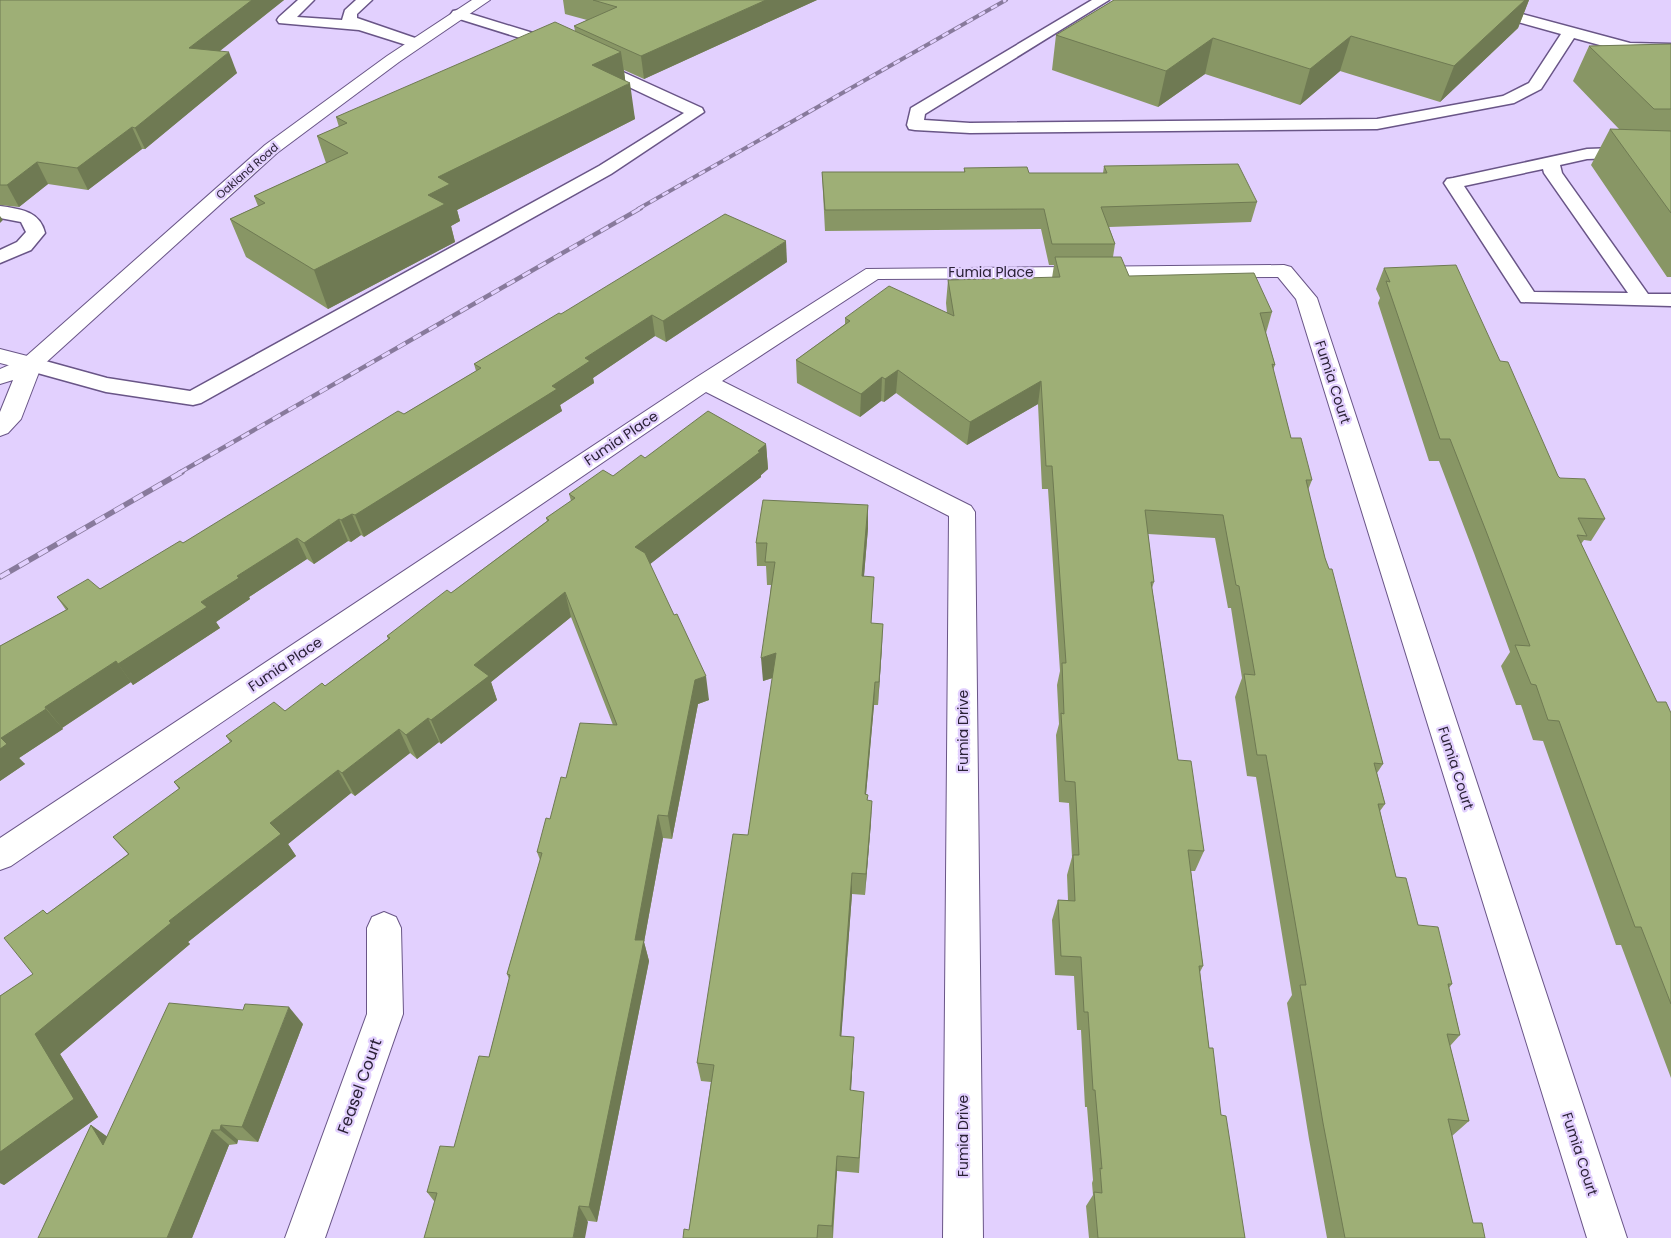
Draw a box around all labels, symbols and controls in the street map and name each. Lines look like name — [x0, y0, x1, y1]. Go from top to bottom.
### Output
street label: Oakland Road — [212, 139, 282, 203]
street label: Fumia Place — [948, 262, 1034, 282]
street label: Fumia Court — [1310, 338, 1356, 426]
street label: Fumia Place — [580, 406, 662, 470]
street label: Fumia Place — [244, 632, 326, 696]
street label: Fumia Drive — [953, 690, 973, 772]
street label: Fumia Court — [1433, 724, 1479, 812]
street label: Feasel Court — [332, 1035, 387, 1137]
street label: Fumia Drive — [953, 1095, 973, 1177]
street label: Fumia Court — [1557, 1110, 1603, 1198]

